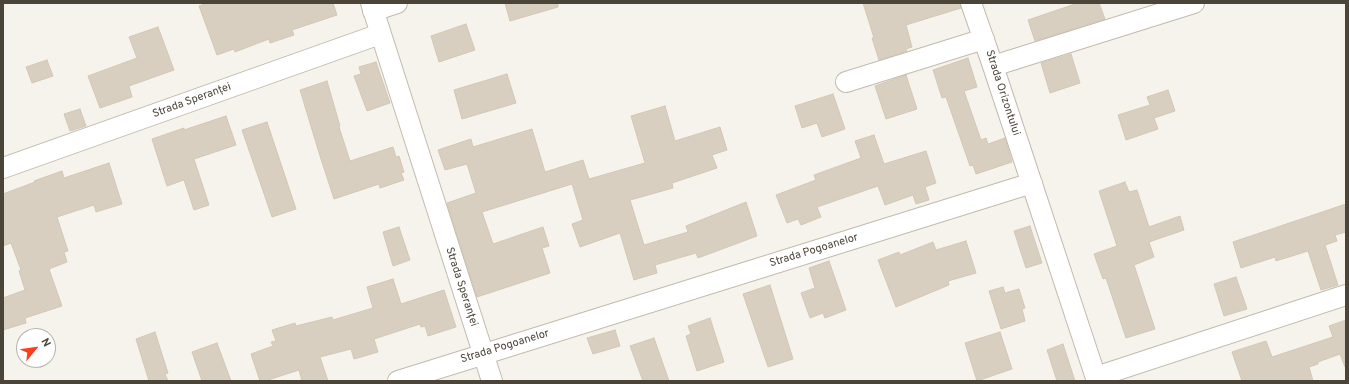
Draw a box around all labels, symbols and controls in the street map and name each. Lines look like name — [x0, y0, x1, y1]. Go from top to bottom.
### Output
street label: Strada Orizontului — [982, 48, 1022, 138]
street label: Strada Speranței — [151, 81, 233, 121]
street label: Strada Pogoanelor — [768, 231, 860, 271]
street label: Strada Speranței — [442, 246, 480, 328]
street label: Strada Pogoanelor — [459, 327, 551, 367]
north arrow — [16, 328, 56, 368]
text: N — [38, 336, 54, 350]

